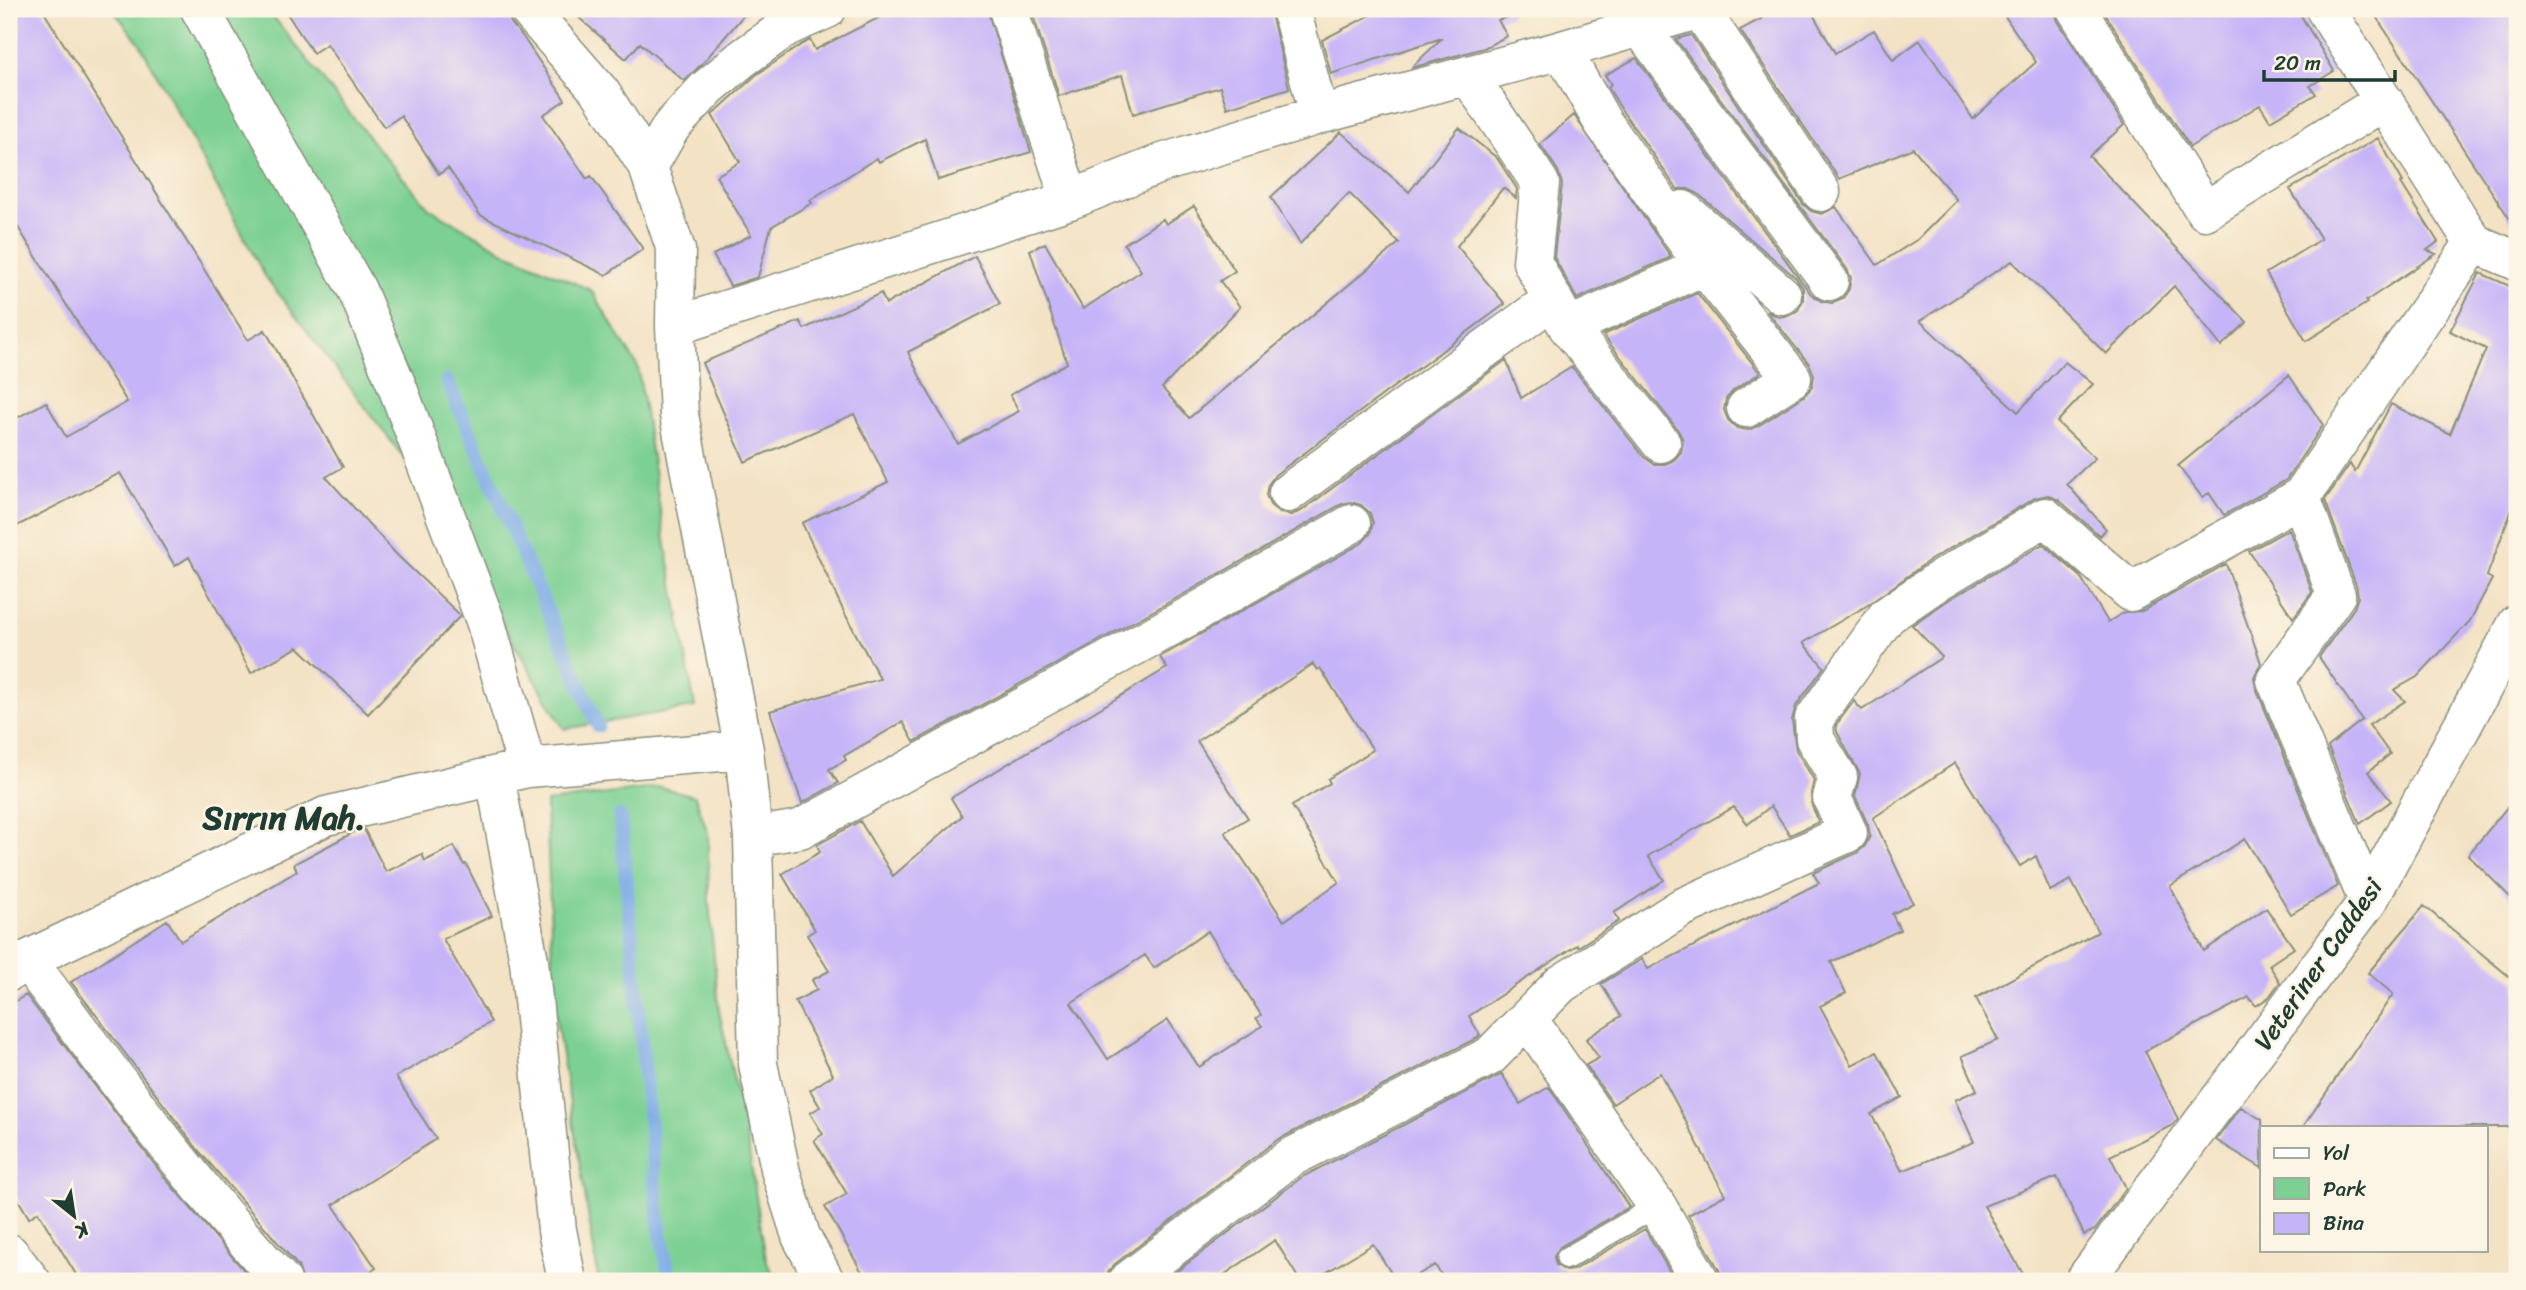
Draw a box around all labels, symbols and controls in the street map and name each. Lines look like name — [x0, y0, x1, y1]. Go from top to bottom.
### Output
scale bar — [2264, 38, 2395, 82]
text: 20 m — [2274, 44, 2321, 82]
district label: Sırrın Mah. — [201, 789, 366, 847]
street label: Veteriner Caddesi — [2241, 867, 2395, 1060]
legend — [2260, 1126, 2488, 1252]
text: Yol — [2323, 1134, 2350, 1172]
text: Park — [2323, 1170, 2366, 1208]
north arrow — [38, 1182, 108, 1252]
text: Bina — [2323, 1204, 2364, 1242]
text: K — [68, 1213, 96, 1248]

